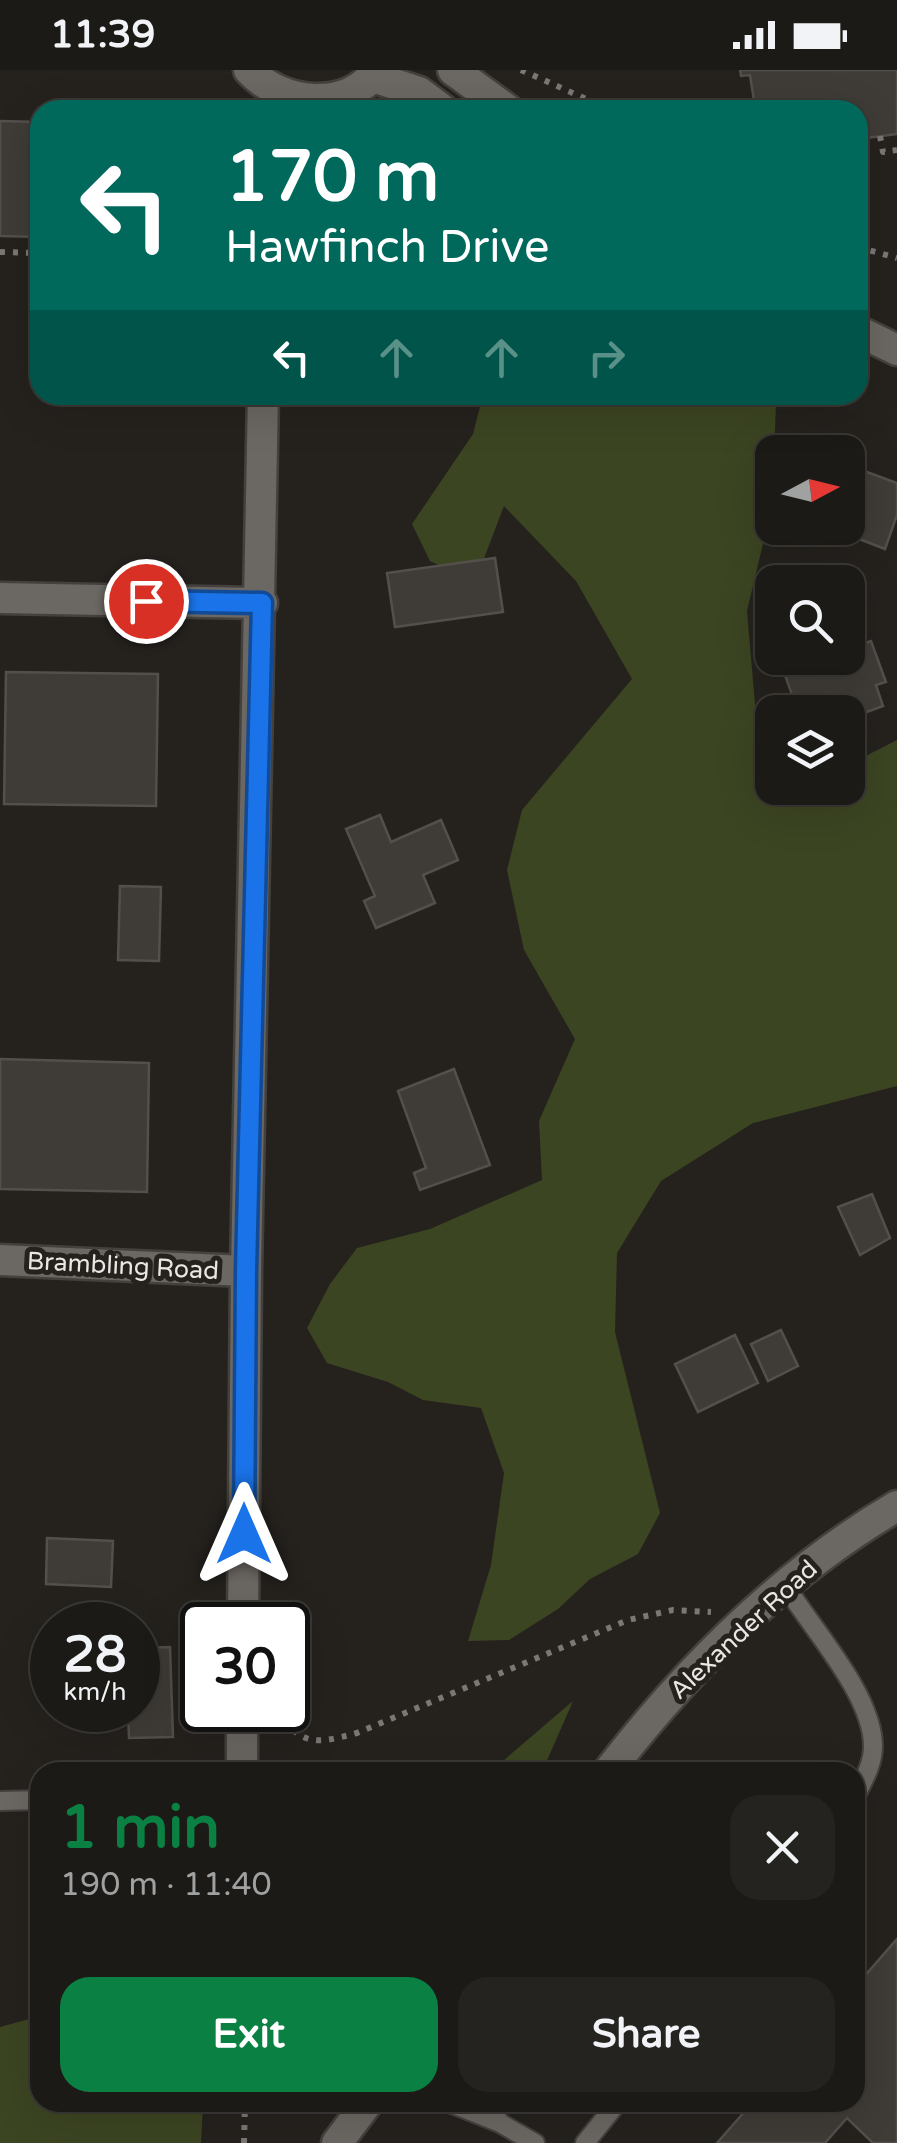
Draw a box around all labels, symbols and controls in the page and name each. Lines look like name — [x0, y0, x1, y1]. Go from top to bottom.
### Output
text: 11:39 — [50, 12, 155, 58]
text: 170 m — [225, 136, 439, 220]
icon: left — [60, 140, 190, 270]
text: Hawfinch Drive — [225, 221, 550, 275]
icon: left — [264, 330, 319, 385]
icon: ahead — [369, 330, 424, 385]
icon: ahead — [474, 330, 529, 385]
icon: right — [579, 330, 634, 385]
north arrow — [755, 435, 865, 545]
map controls — [755, 435, 865, 805]
pin — [104, 559, 189, 644]
button: search — [755, 565, 865, 675]
icon: arrive — [119, 574, 174, 629]
button: layers — [755, 695, 865, 805]
street label: Brambling Road — [26, 1246, 220, 1286]
position arrow — [192, 1482, 296, 1586]
street label: Alexander Road — [664, 1554, 824, 1706]
speed limit sign: 30 — [180, 1602, 310, 1732]
text: 28 — [64, 1625, 126, 1685]
text: km/h — [64, 1677, 126, 1707]
text: 1 min — [60, 1792, 220, 1864]
button: close — [730, 1795, 835, 1900]
text: 190 m · 11:40 — [60, 1866, 272, 1904]
button: Exit — [60, 1977, 438, 2092]
button: Share — [458, 1977, 835, 2092]

